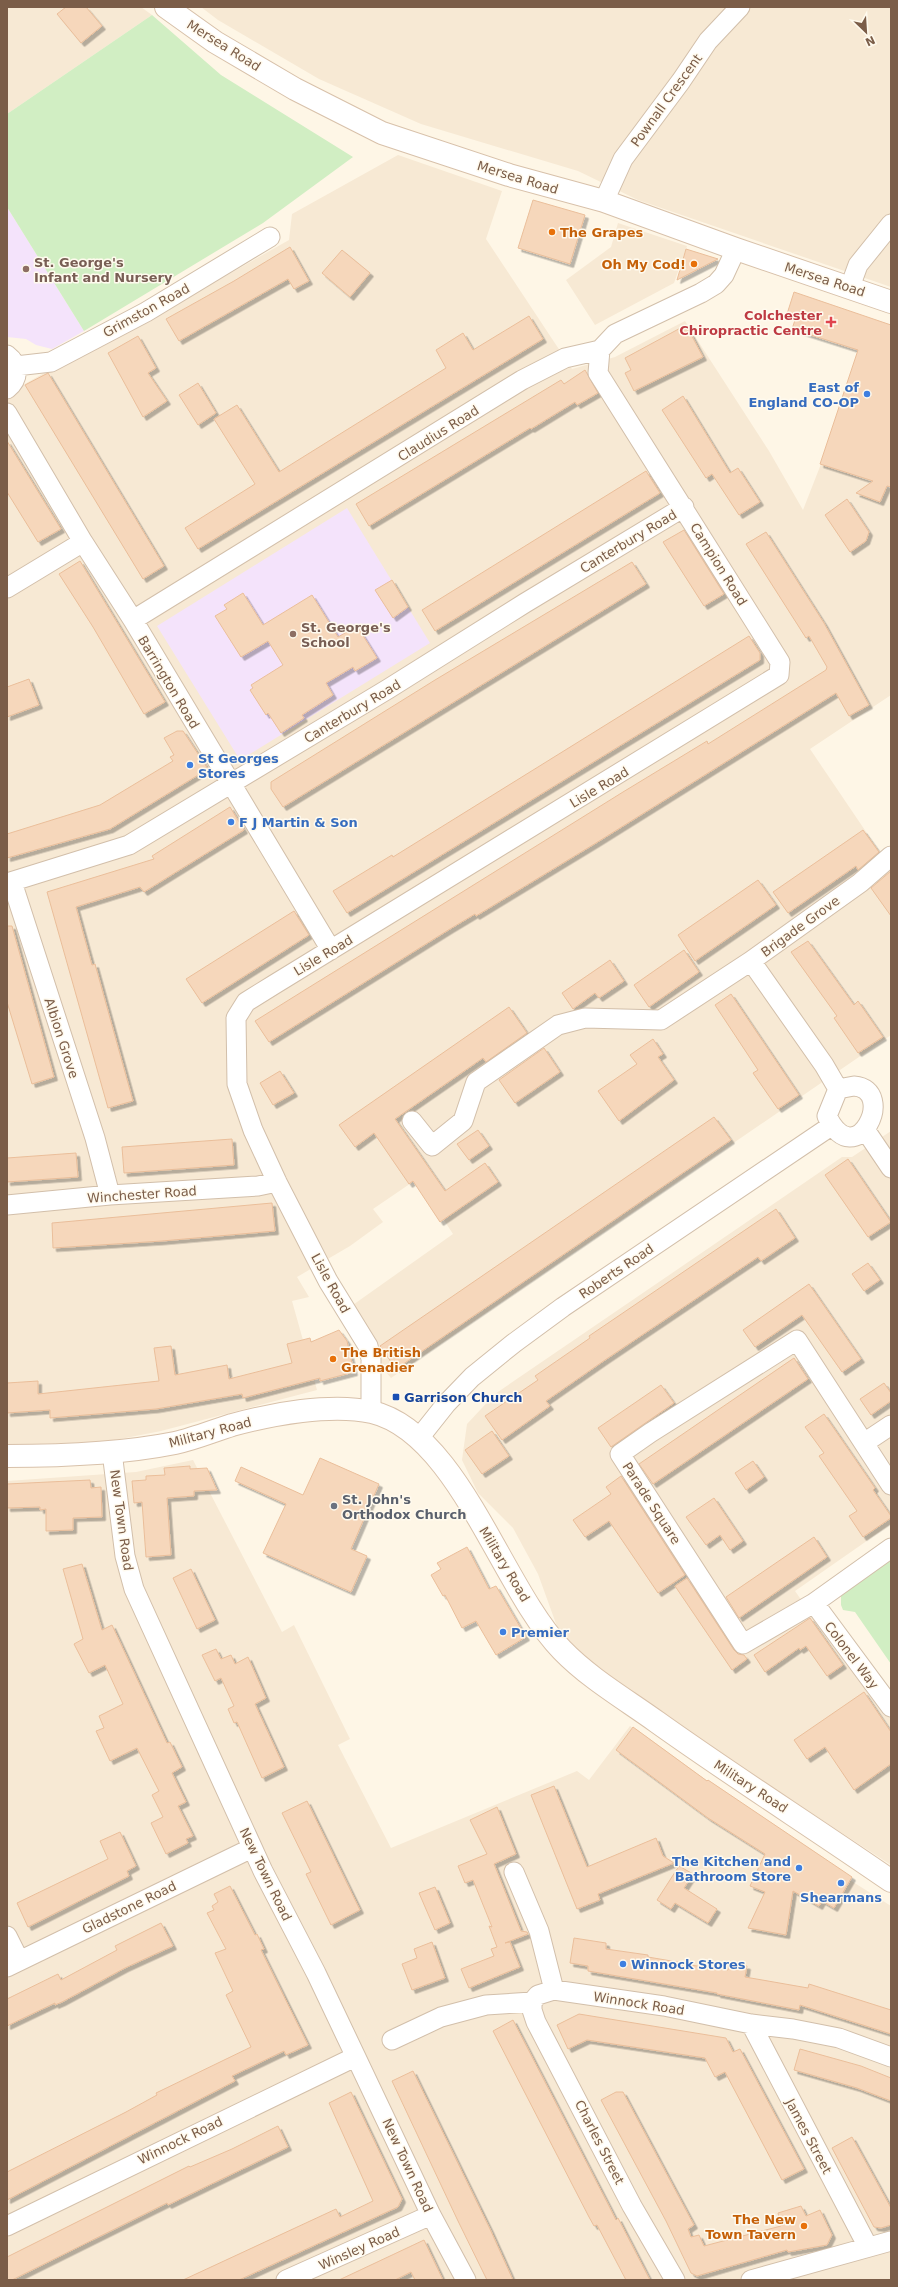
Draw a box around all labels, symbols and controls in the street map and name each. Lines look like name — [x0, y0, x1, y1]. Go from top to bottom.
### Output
north arrow — [846, 12, 886, 52]
street label: Mersea Road — [184, 17, 263, 74]
text: N — [863, 33, 877, 48]
street label: Pownall Crescent — [628, 51, 705, 150]
street label: Mersea Road — [475, 158, 560, 197]
place label: The Grapes — [560, 225, 643, 240]
marker: The Grapes — [547, 227, 557, 237]
place label: St. George's Infant and Nursery — [34, 255, 173, 285]
place label: Oh My Cod! — [602, 257, 686, 272]
marker: Oh My Cod! — [689, 259, 699, 269]
street label: Mersea Road — [783, 259, 867, 300]
marker: St. George's Infant and Nursery — [21, 264, 31, 274]
street label: Grimston Road — [100, 280, 192, 340]
place label: Colchester Chiropractic Centre — [679, 308, 823, 338]
marker: Colchester Chiropractic Centre — [825, 316, 837, 328]
place label: East of England CO-OP — [748, 380, 859, 410]
marker: East of England CO-OP — [862, 389, 872, 399]
street label: Claudius Road — [395, 403, 481, 464]
street label: Canterbury Road — [577, 507, 679, 576]
street label: Campion Road — [687, 520, 750, 608]
place label: St. George's School — [301, 620, 391, 650]
marker: St. George's School — [288, 629, 298, 639]
street label: Barrington Road — [135, 633, 202, 731]
street label: Canterbury Road — [301, 677, 403, 746]
place label: St Georges Stores — [198, 751, 279, 781]
marker: St Georges Stores — [185, 760, 195, 770]
street label: Lisle Road — [567, 764, 631, 811]
place label: F J Martin & Son — [239, 815, 358, 830]
marker: F J Martin & Son — [226, 817, 236, 827]
street label: Brigade Grove — [758, 893, 842, 960]
street label: Lisle Road — [291, 932, 355, 979]
street label: Albion Grove — [41, 996, 82, 1080]
street label: Winchester Road — [87, 1183, 197, 1206]
street label: Roberts Road — [576, 1241, 656, 1302]
street label: Lisle Road — [308, 1251, 353, 1316]
place label: The British Grenadier — [341, 1345, 421, 1375]
marker: The British Grenadier — [328, 1354, 338, 1364]
place label: Garrison Church — [404, 1390, 523, 1405]
marker: Garrison Church — [391, 1392, 401, 1402]
street label: Military Road — [167, 1414, 253, 1451]
street label: Parade Square — [620, 1459, 684, 1547]
street label: New Town Road — [107, 1469, 136, 1572]
place label: St. John's Orthodox Church — [342, 1492, 466, 1522]
marker: St. John's Orthodox Church — [329, 1501, 339, 1511]
street label: Military Road — [476, 1524, 533, 1605]
street label: Colonel Way — [821, 1619, 882, 1692]
place label: Premier — [511, 1625, 570, 1640]
marker: Premier — [498, 1627, 508, 1637]
street label: Military Road — [711, 1757, 790, 1816]
street label: New Town Road — [236, 1825, 295, 1923]
place label: The Kitchen and Bathroom Store — [672, 1854, 791, 1884]
marker: The Kitchen and Bathroom Store — [794, 1863, 804, 1873]
street label: Gladstone Road — [80, 1878, 179, 1937]
marker: Shearmans — [836, 1878, 846, 1888]
place label: Shearmans — [800, 1890, 882, 1905]
place label: Winnock Stores — [631, 1957, 746, 1972]
marker: Winnock Stores — [618, 1959, 628, 1969]
street label: Winnock Road — [592, 1989, 686, 2018]
street label: James Street — [782, 2095, 835, 2176]
street label: Charles Street — [572, 2098, 627, 2187]
street label: Winnock Road — [136, 2114, 225, 2167]
street label: New Town Road — [379, 2116, 436, 2215]
place label: The New Town Tavern — [705, 2212, 796, 2242]
marker: The New Town Tavern — [799, 2221, 809, 2231]
street label: Winsley Road — [316, 2224, 402, 2273]

